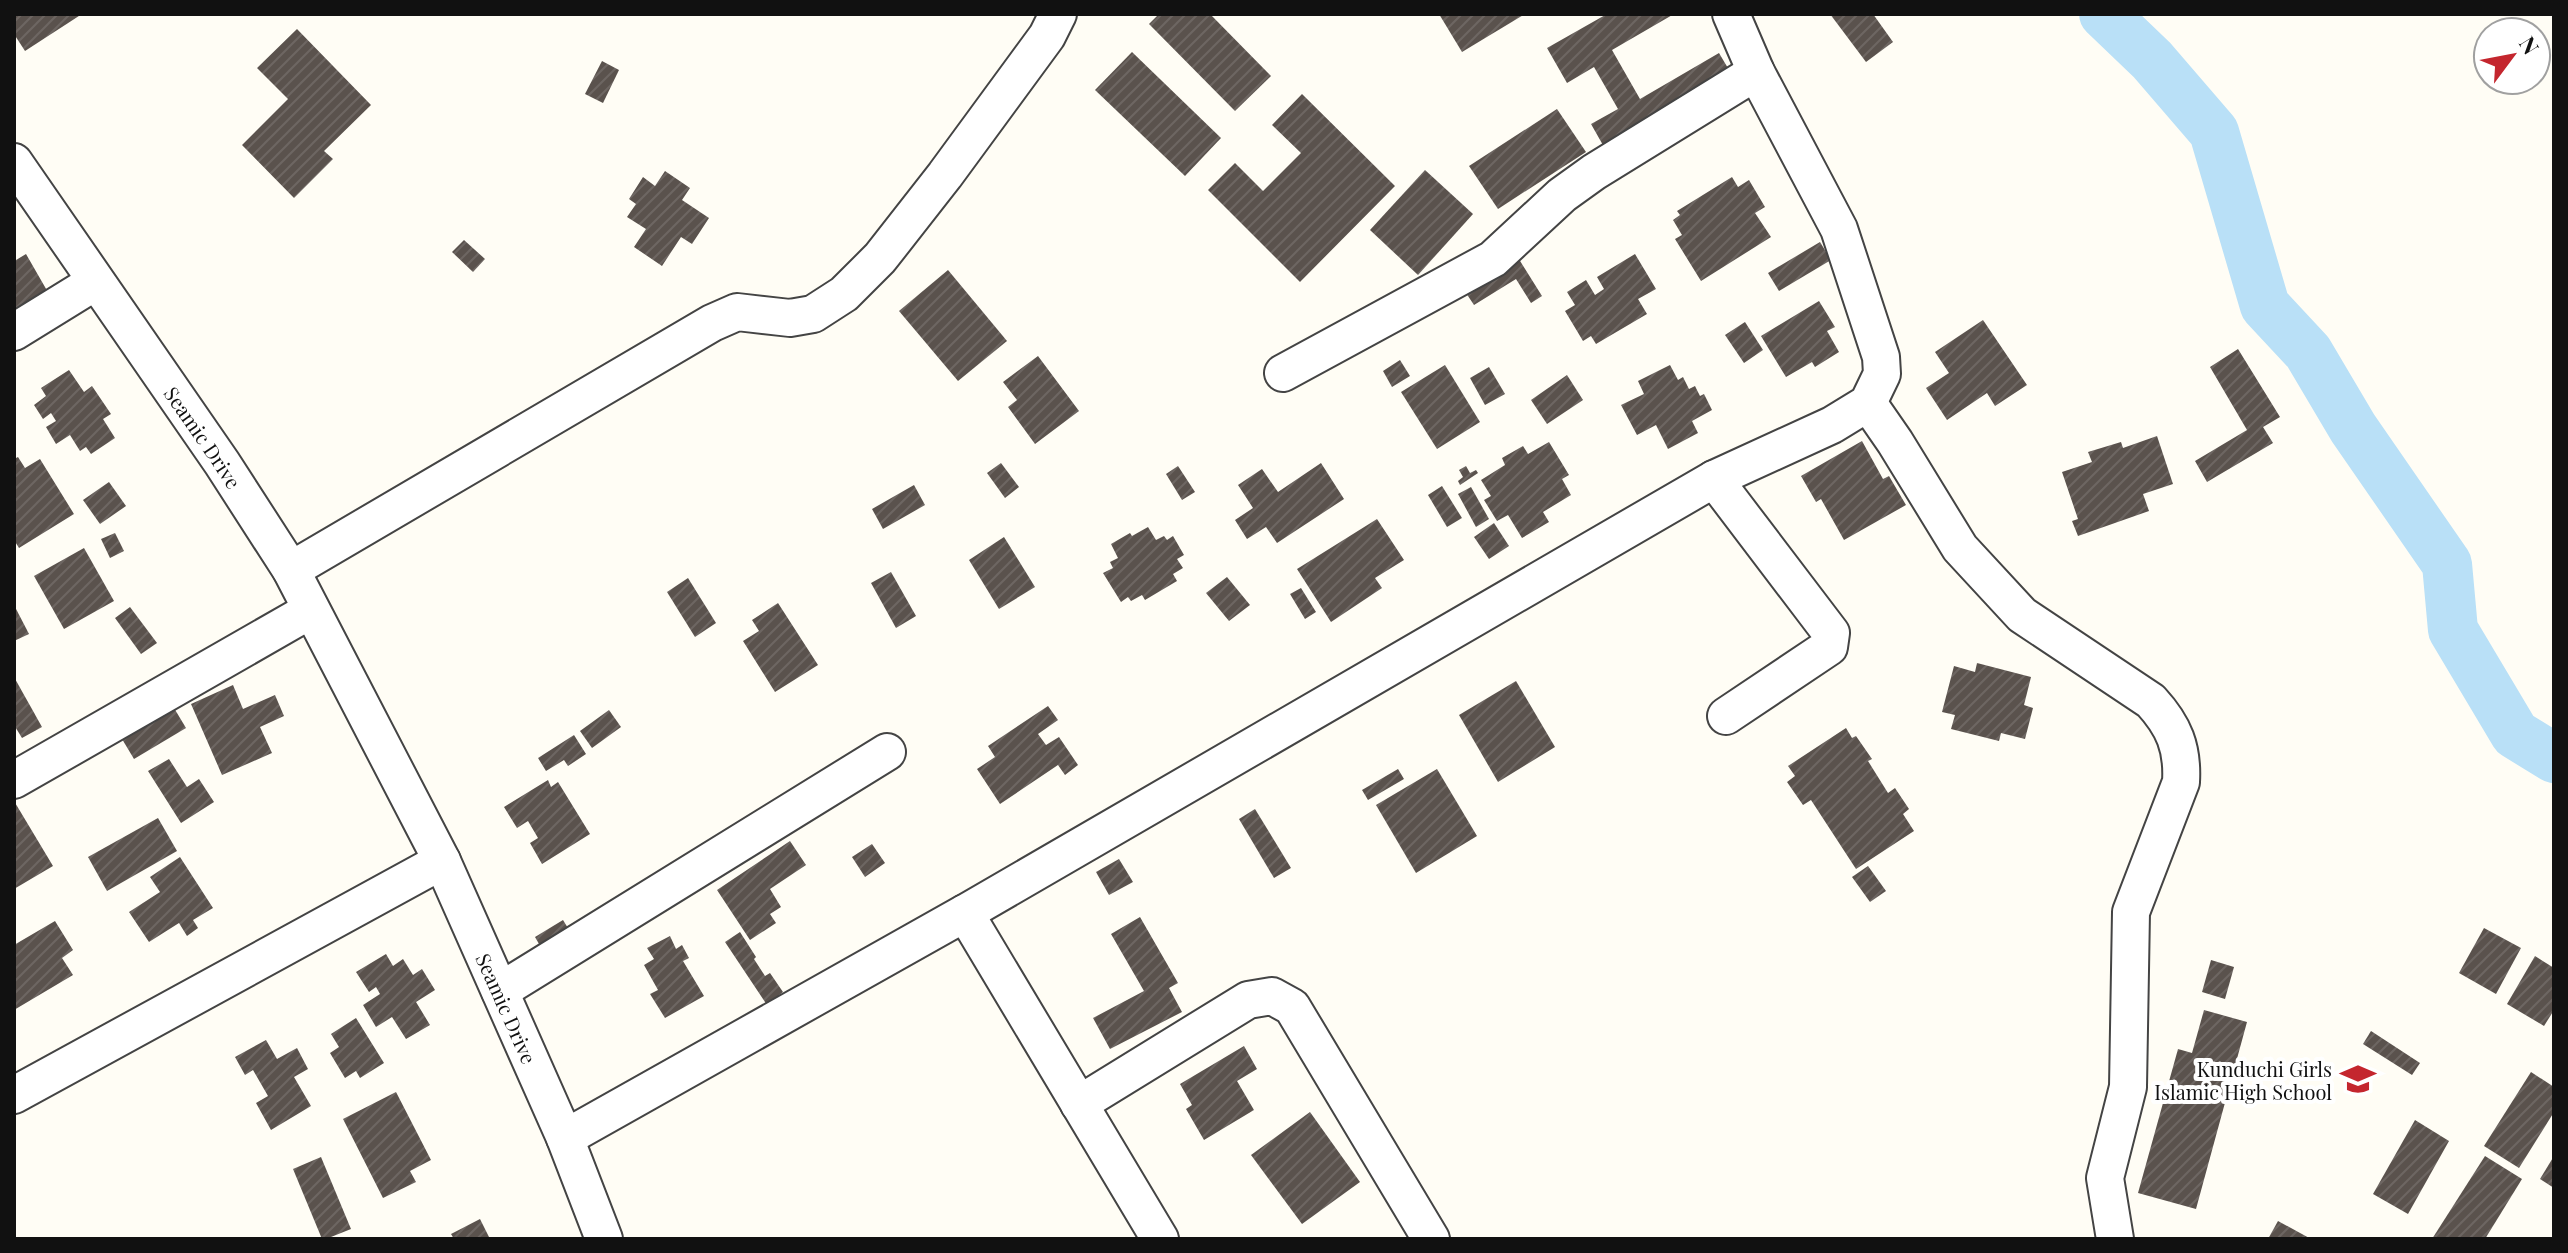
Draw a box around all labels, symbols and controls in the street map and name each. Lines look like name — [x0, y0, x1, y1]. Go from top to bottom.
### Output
north arrow — [2472, 16, 2552, 96]
text: N — [2513, 30, 2547, 60]
street label: Seamic Drive — [159, 380, 248, 493]
street label: Seamic Drive — [471, 949, 544, 1068]
place label: Kunduchi Girls Islamic High School — [2154, 1055, 2332, 1105]
school or university icon: Kunduchi Girls Islamic High School — [2339, 1060, 2377, 1098]

